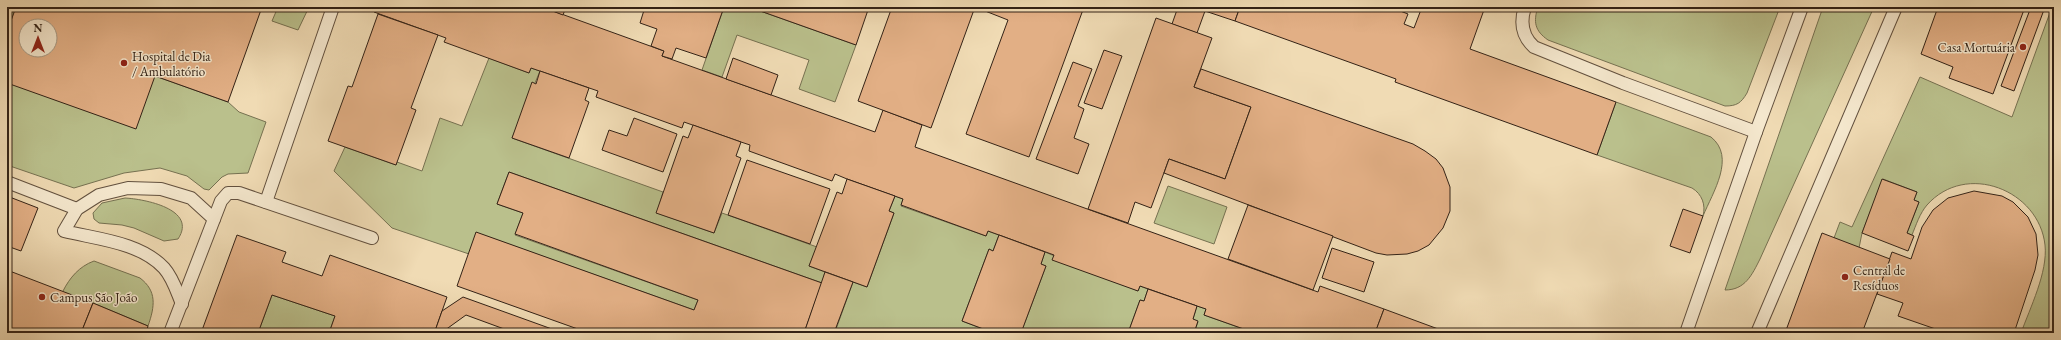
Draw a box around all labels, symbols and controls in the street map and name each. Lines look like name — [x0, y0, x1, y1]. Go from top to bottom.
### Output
north arrow — [18, 18, 58, 58]
text: N — [34, 21, 43, 35]
place label: Casa Mortuária — [1938, 39, 2016, 56]
marker: Casa Mortuária — [2018, 42, 2028, 52]
place label: Hospital de Dia / Ambulatório — [132, 48, 211, 80]
marker: Hospital de Dia / Ambulatório — [119, 58, 129, 68]
place label: Central de Resíduos — [1853, 262, 1905, 294]
marker: Central de Resíduos — [1840, 272, 1850, 282]
place label: Campus São João — [50, 289, 137, 306]
marker: Campus São João — [37, 292, 47, 302]

